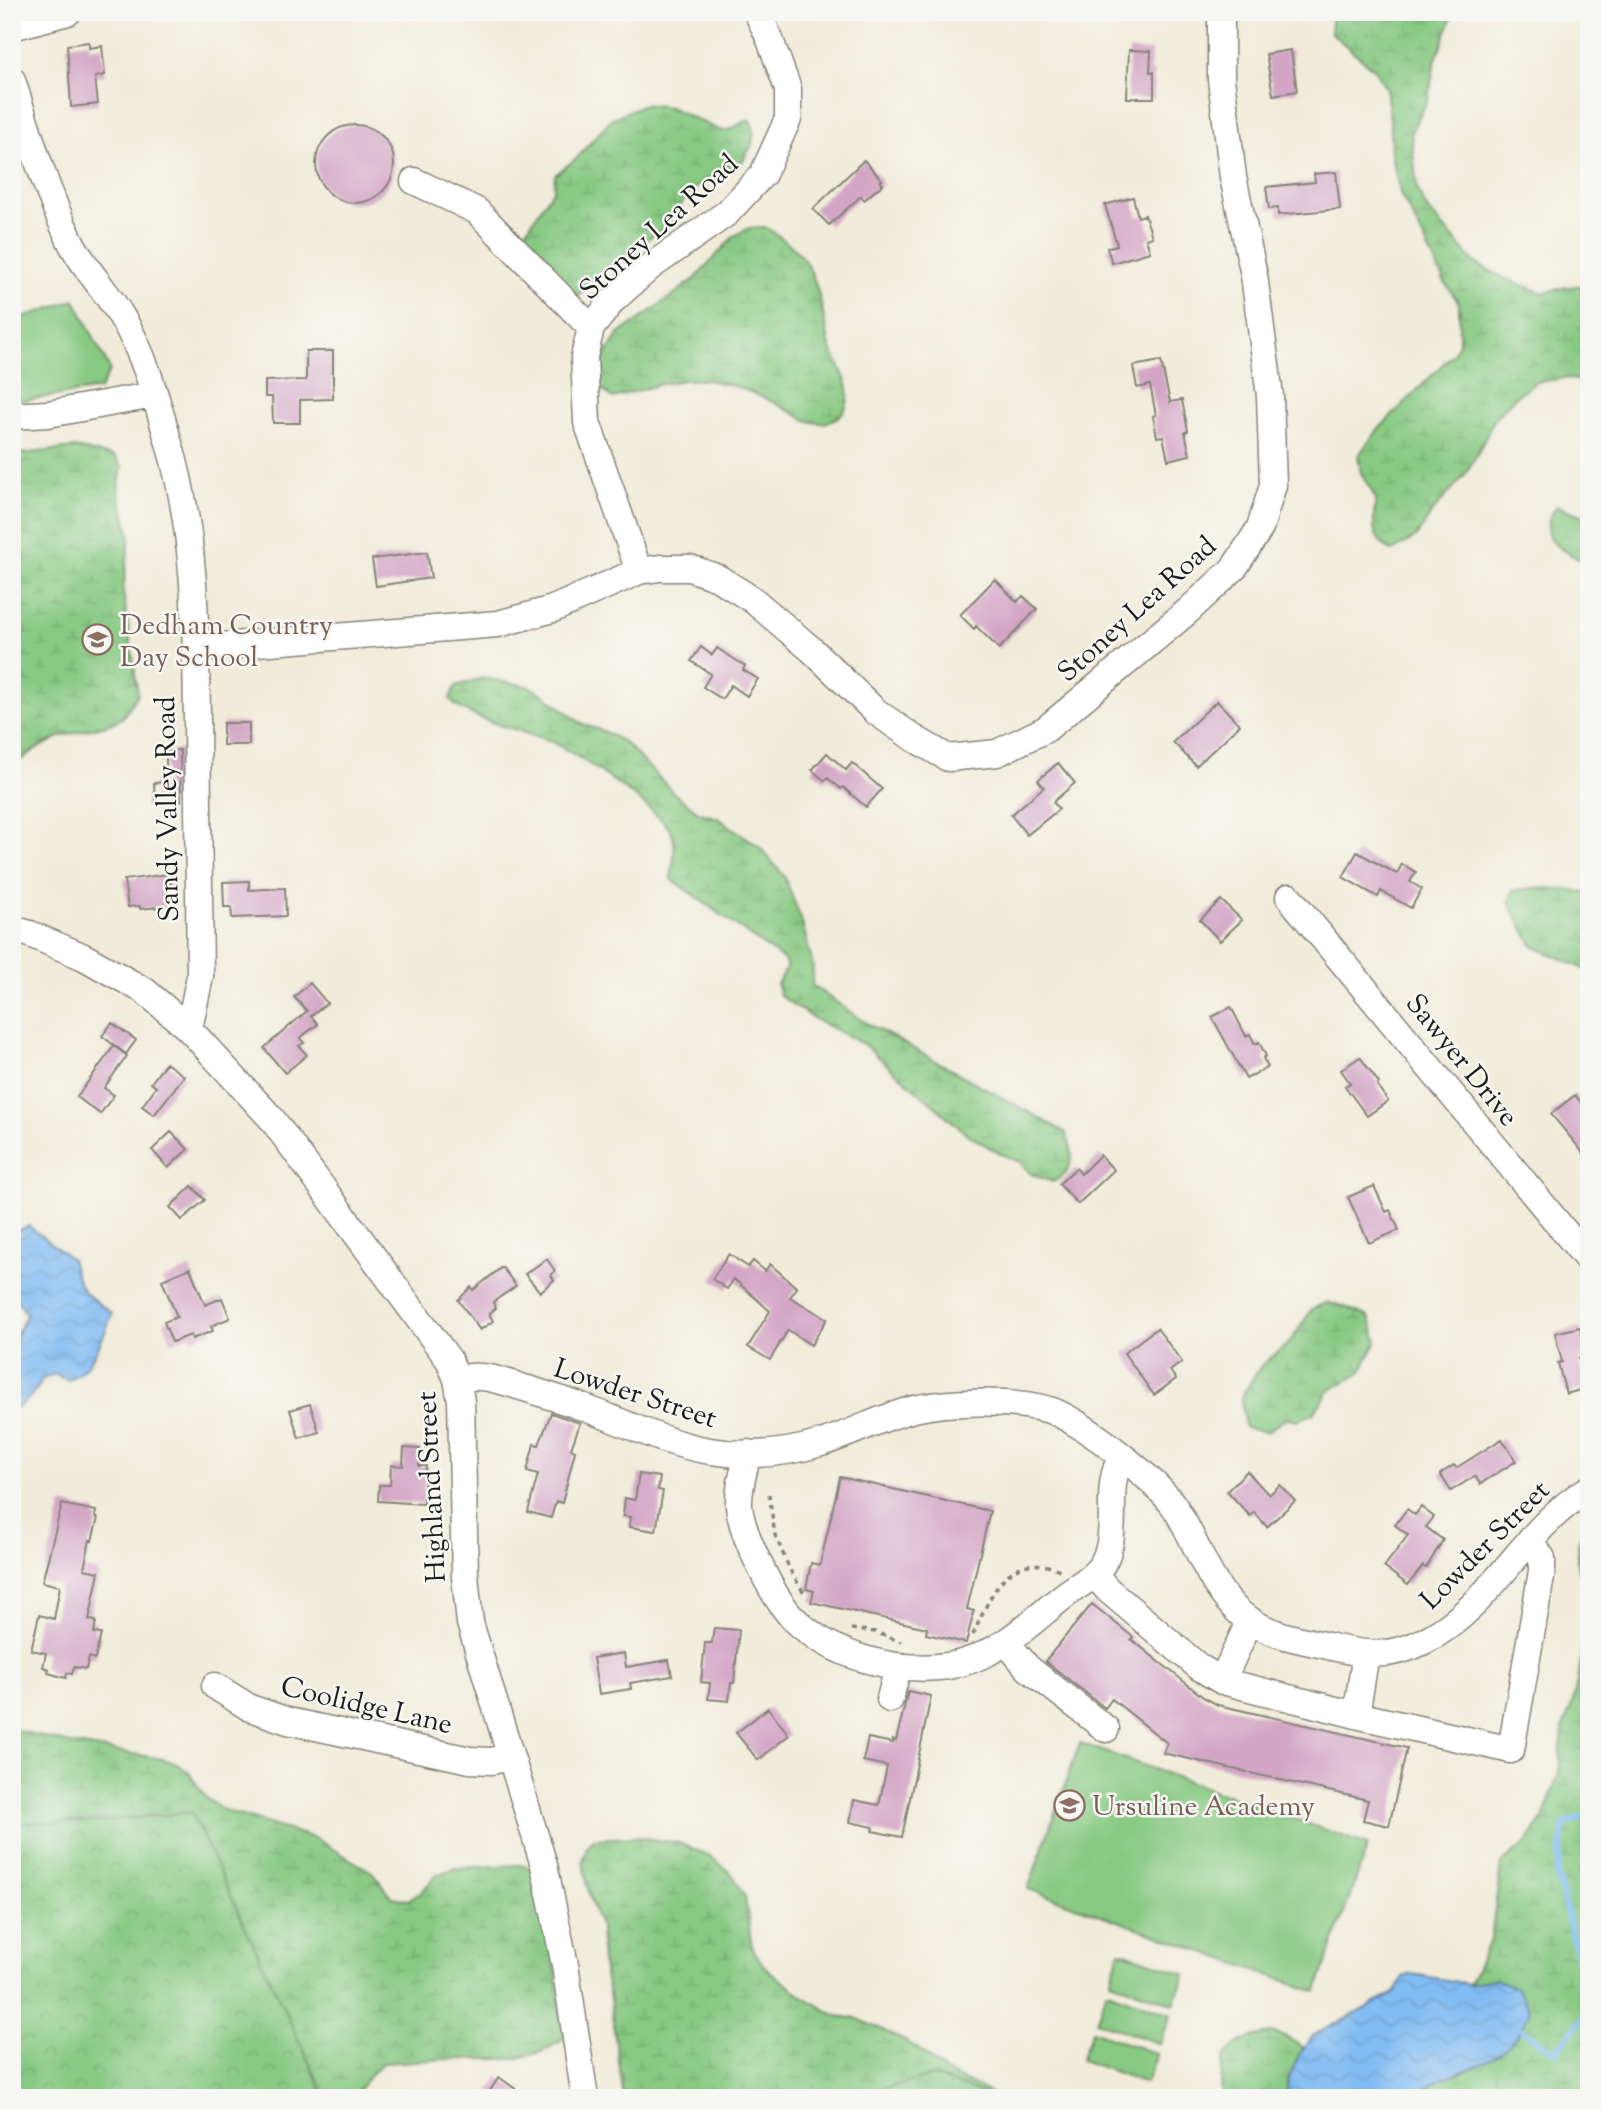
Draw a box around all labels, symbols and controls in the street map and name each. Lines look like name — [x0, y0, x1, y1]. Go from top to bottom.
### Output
street label: Stoney Lea Road — [572, 146, 749, 311]
street label: Stoney Lea Road — [1050, 528, 1227, 693]
place label: Dedham Country Day School — [120, 607, 333, 679]
school or university icon: Dedham Country Day School — [80, 623, 114, 657]
street label: Sandy Valley Road — [147, 695, 191, 922]
street label: Sawyer Drive — [1395, 986, 1527, 1136]
street label: Lowder Street — [549, 1350, 722, 1440]
street label: Highland Street — [408, 1390, 458, 1583]
street label: Lowder Street — [1412, 1472, 1560, 1620]
street label: Coolidge Lane — [277, 1668, 456, 1746]
school or university icon: Ursuline Academy — [1052, 1788, 1086, 1822]
place label: Ursuline Academy — [1092, 1788, 1315, 1828]

